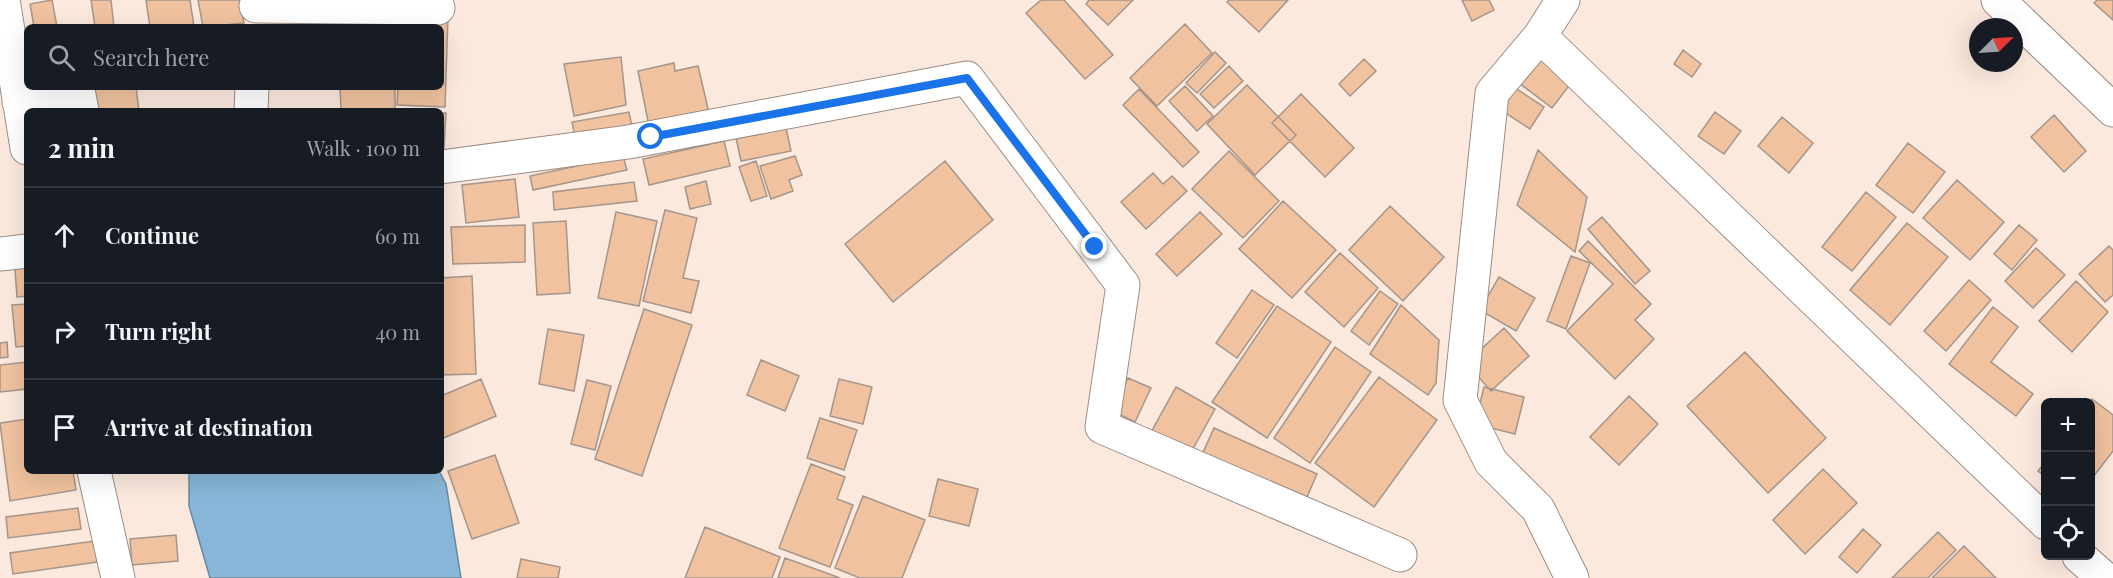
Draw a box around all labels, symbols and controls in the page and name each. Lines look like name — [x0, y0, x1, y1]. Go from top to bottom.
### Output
north arrow — [1969, 18, 2023, 72]
search box — [24, 24, 444, 90]
icon: search — [45, 41, 78, 74]
text: Search here — [93, 42, 209, 72]
route start — [637, 123, 663, 149]
text: 2 min — [48, 130, 115, 165]
text: Walk · 100 m — [307, 134, 420, 161]
icon: ahead — [48, 219, 81, 252]
text: Continue — [105, 220, 199, 250]
text: 60 m — [375, 222, 420, 249]
route end — [1081, 233, 1107, 259]
icon: right — [48, 315, 81, 348]
text: Turn right — [105, 316, 211, 346]
text: 40 m — [375, 318, 420, 345]
map controls — [2041, 398, 2095, 560]
button: + — [2041, 398, 2095, 452]
icon: arrive — [48, 411, 81, 444]
text: Arrive at destination — [105, 412, 313, 442]
button: − — [2041, 452, 2095, 506]
button: locate — [2041, 506, 2095, 560]

